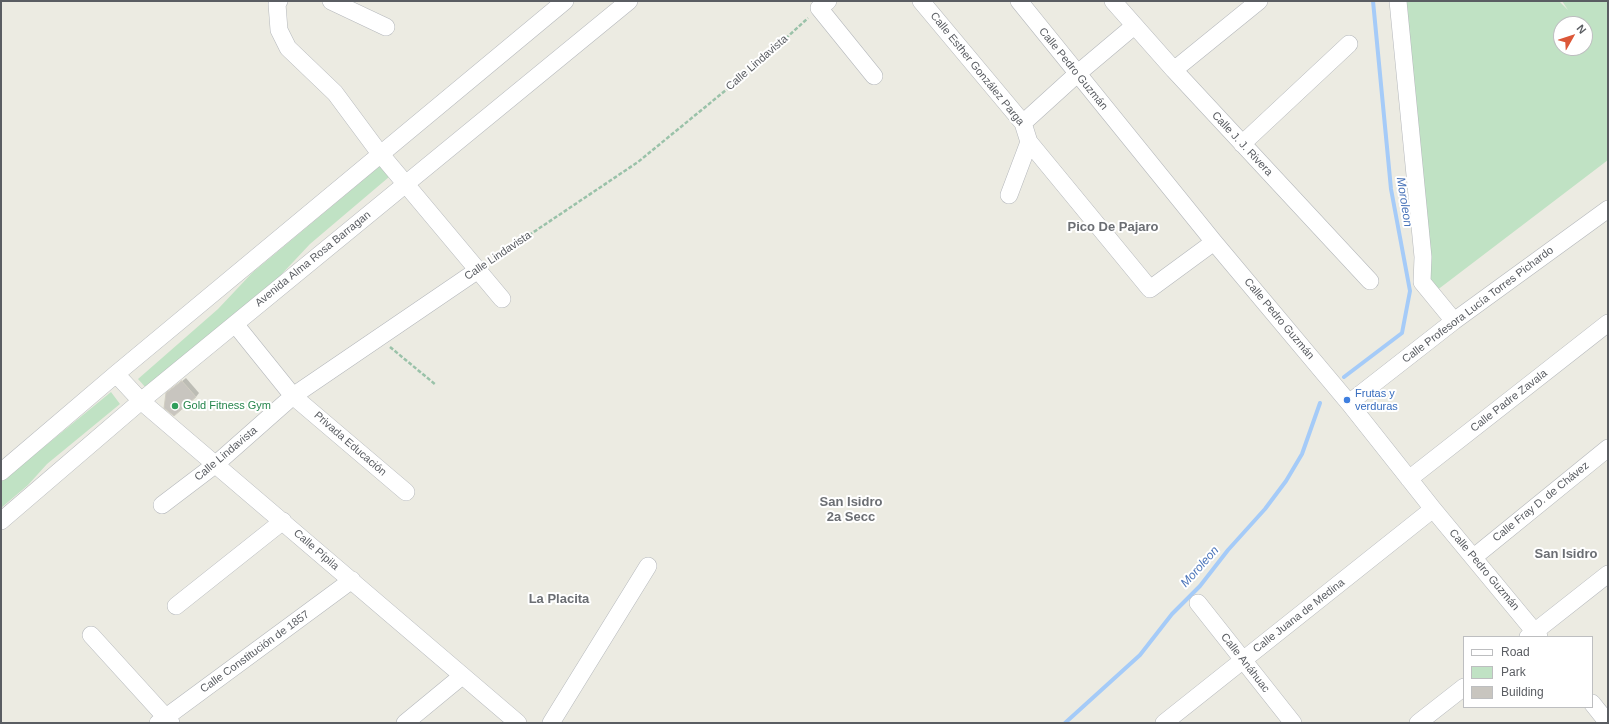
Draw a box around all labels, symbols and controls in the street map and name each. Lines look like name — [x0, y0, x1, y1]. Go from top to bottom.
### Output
street label: Calle Esther González Parga — [927, 10, 1027, 128]
north arrow — [1553, 16, 1593, 56]
text: N — [1574, 22, 1589, 36]
street label: Calle Pedro Guzmán — [1036, 25, 1110, 113]
street label: Calle Lindavista — [723, 33, 791, 93]
street label: Calle J. J. Rivera — [1209, 109, 1275, 179]
water label: Moroleon — [1393, 176, 1415, 228]
street label: Avenida Alma Rosa Barragan — [253, 208, 373, 310]
district label: Pico De Pajaro — [1067, 219, 1159, 235]
street label: Calle Lindavista — [462, 229, 534, 283]
street label: Calle Profesora Lucía Torres Pichardo — [1400, 244, 1556, 366]
street label: Calle Pedro Guzmán — [1241, 276, 1317, 362]
street label: Calle Padre Zavala — [1468, 367, 1550, 435]
place label: Frutas y verduras — [1355, 387, 1398, 413]
marker: Frutas y verduras — [1342, 395, 1352, 405]
place label: Gold Fitness Gym — [183, 399, 271, 413]
marker: Gold Fitness Gym — [170, 401, 180, 411]
street label: Privada Educación — [311, 409, 389, 479]
street label: Calle Lindavista — [192, 424, 260, 484]
street label: Calle Fray D. de Chávez — [1490, 459, 1592, 545]
district label: San Isidro 2a Secc — [820, 494, 882, 525]
street label: Calle Pípila — [291, 527, 341, 573]
street label: Calle Pedro Guzmán — [1446, 527, 1522, 613]
water label: Moroleon — [1178, 544, 1222, 590]
district label: San Isidro — [1535, 546, 1597, 562]
street label: Calle Juana de Medina — [1251, 576, 1347, 656]
district label: La Placita — [529, 591, 589, 607]
street label: Calle Constitución de 1857 — [198, 608, 312, 696]
street label: Calle Anáhuac — [1218, 631, 1272, 695]
legend — [1463, 636, 1593, 708]
text: Road — [1501, 645, 1530, 659]
text: Park — [1501, 665, 1526, 679]
text: Building — [1501, 685, 1544, 699]

